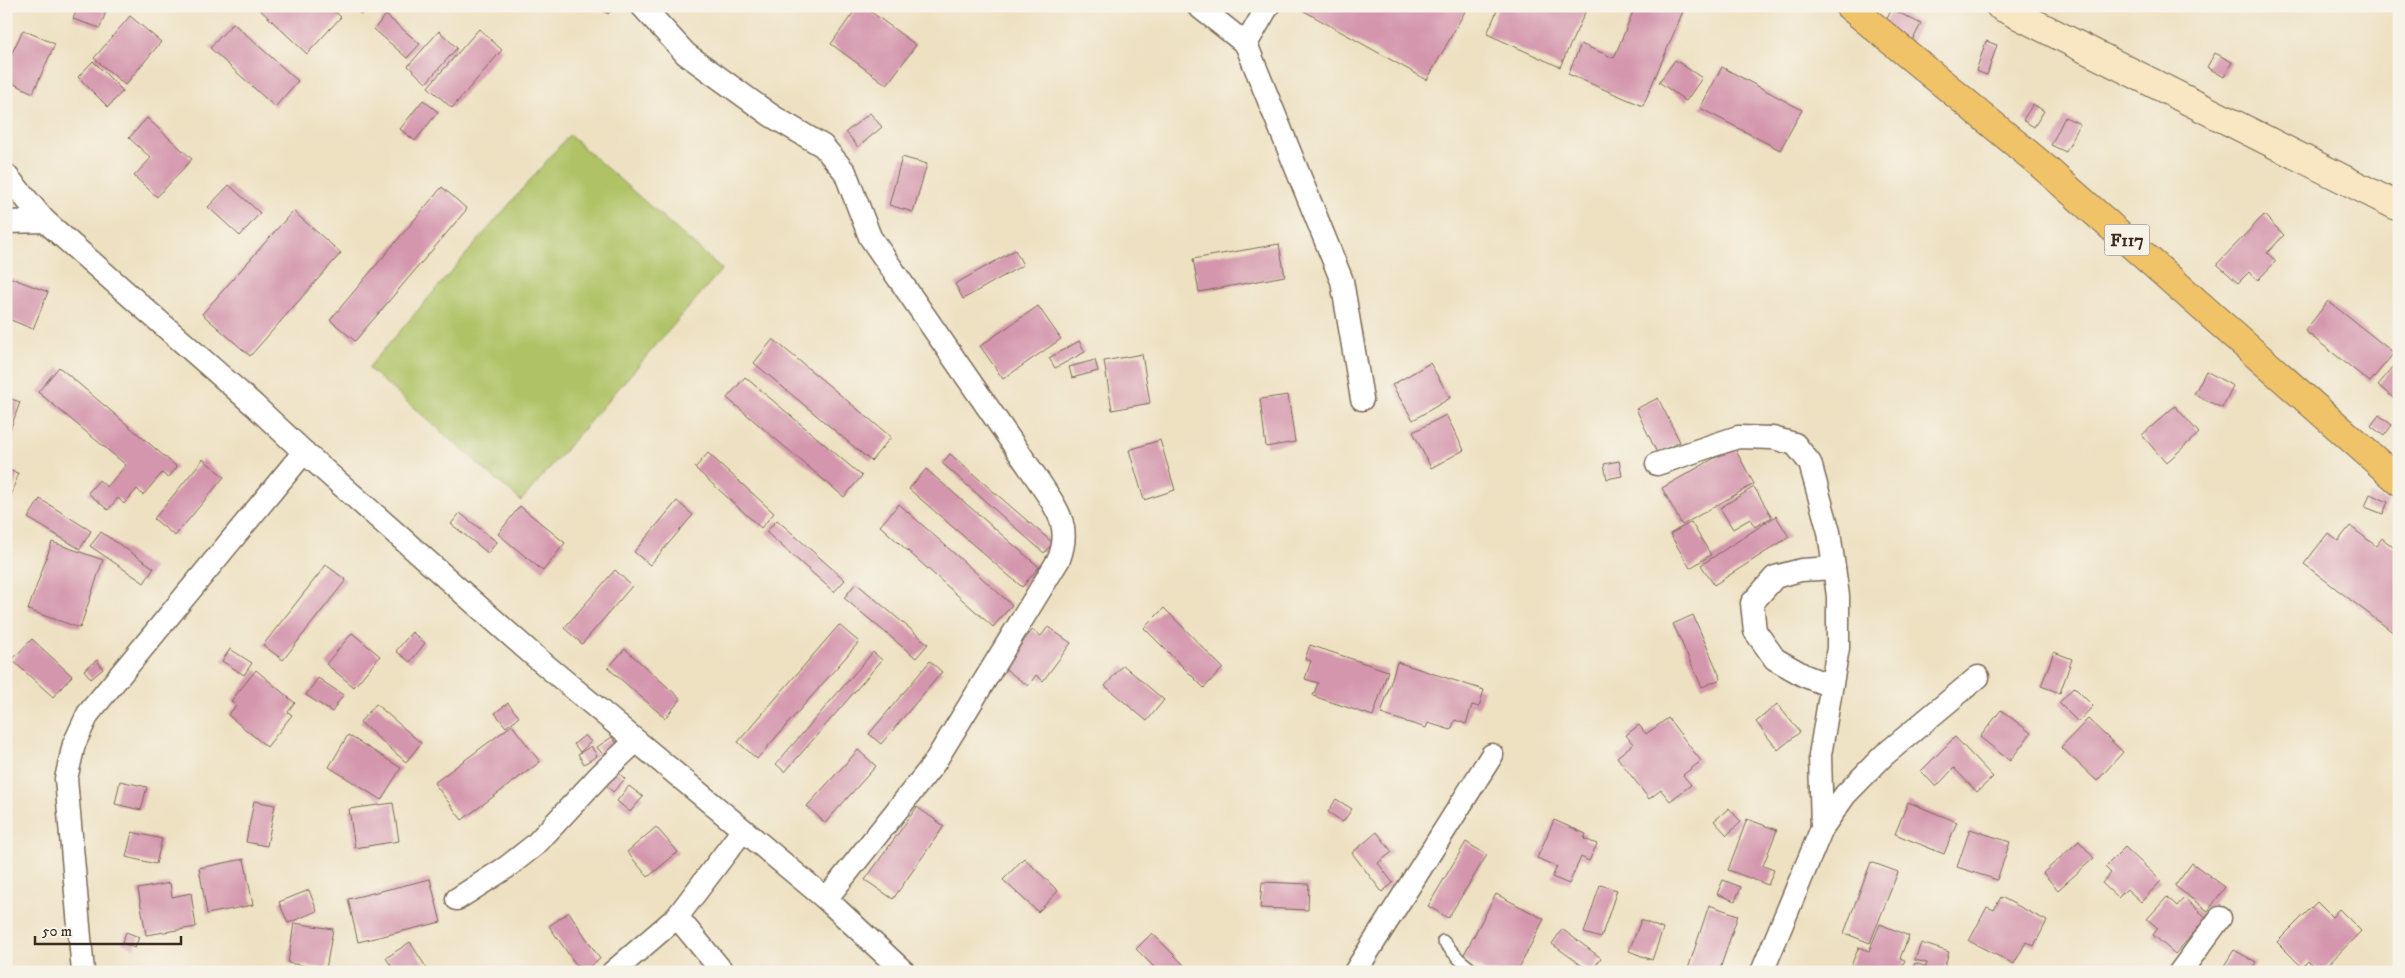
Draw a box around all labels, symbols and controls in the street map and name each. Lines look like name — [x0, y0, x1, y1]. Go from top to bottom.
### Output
road number: F117 — [2104, 224, 2150, 256]
scale bar — [35, 913, 181, 945]
text: 50 m — [42, 922, 72, 941]

